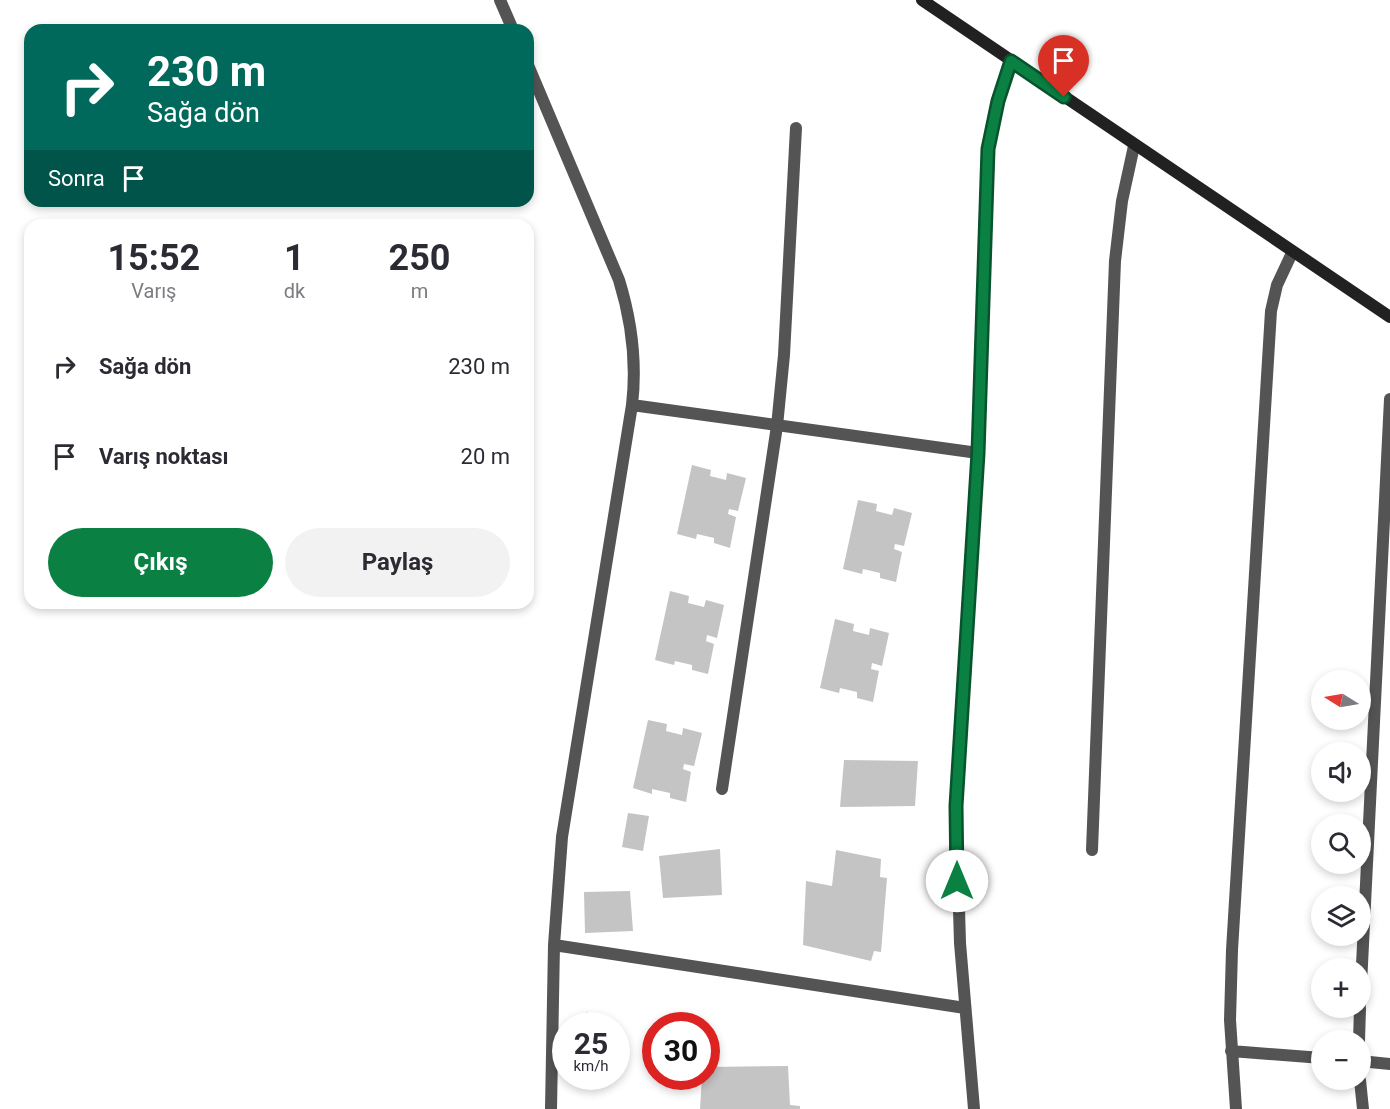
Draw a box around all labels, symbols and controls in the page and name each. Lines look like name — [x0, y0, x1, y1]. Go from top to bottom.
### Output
pin — [1038, 35, 1089, 97]
icon: arrive — [1047, 44, 1080, 77]
text: 230 m — [147, 47, 266, 96]
icon: right — [48, 48, 126, 126]
text: Sağa dön — [147, 97, 260, 129]
icon: arrive — [117, 162, 150, 195]
text: Sonra — [48, 166, 105, 191]
text: 15:52 — [107, 237, 200, 279]
text: 1 — [284, 237, 305, 279]
text: 250 — [389, 237, 451, 279]
text: Varış — [131, 279, 176, 303]
text: dk — [284, 279, 305, 303]
text: m — [411, 279, 428, 303]
icon: right — [48, 350, 81, 383]
text: Sağa dön — [99, 354, 191, 379]
text: 230 m — [448, 354, 510, 379]
icon: arrive — [48, 440, 81, 473]
text: Varış noktası — [99, 444, 229, 469]
text: 20 m — [461, 444, 510, 469]
button: Çıkış — [48, 528, 273, 597]
button: Paylaş — [285, 528, 510, 597]
north arrow — [1311, 670, 1371, 730]
map controls — [1311, 670, 1371, 1090]
button: sound — [1311, 742, 1371, 802]
button: search — [1311, 814, 1371, 874]
position arrow — [925, 849, 989, 913]
button: layers — [1311, 886, 1371, 946]
button: + — [1311, 958, 1371, 1018]
speed limit sign: 30 — [642, 1012, 720, 1090]
text: 25 — [574, 1026, 608, 1061]
button: − — [1311, 1030, 1371, 1090]
text: km/h — [573, 1057, 609, 1075]

